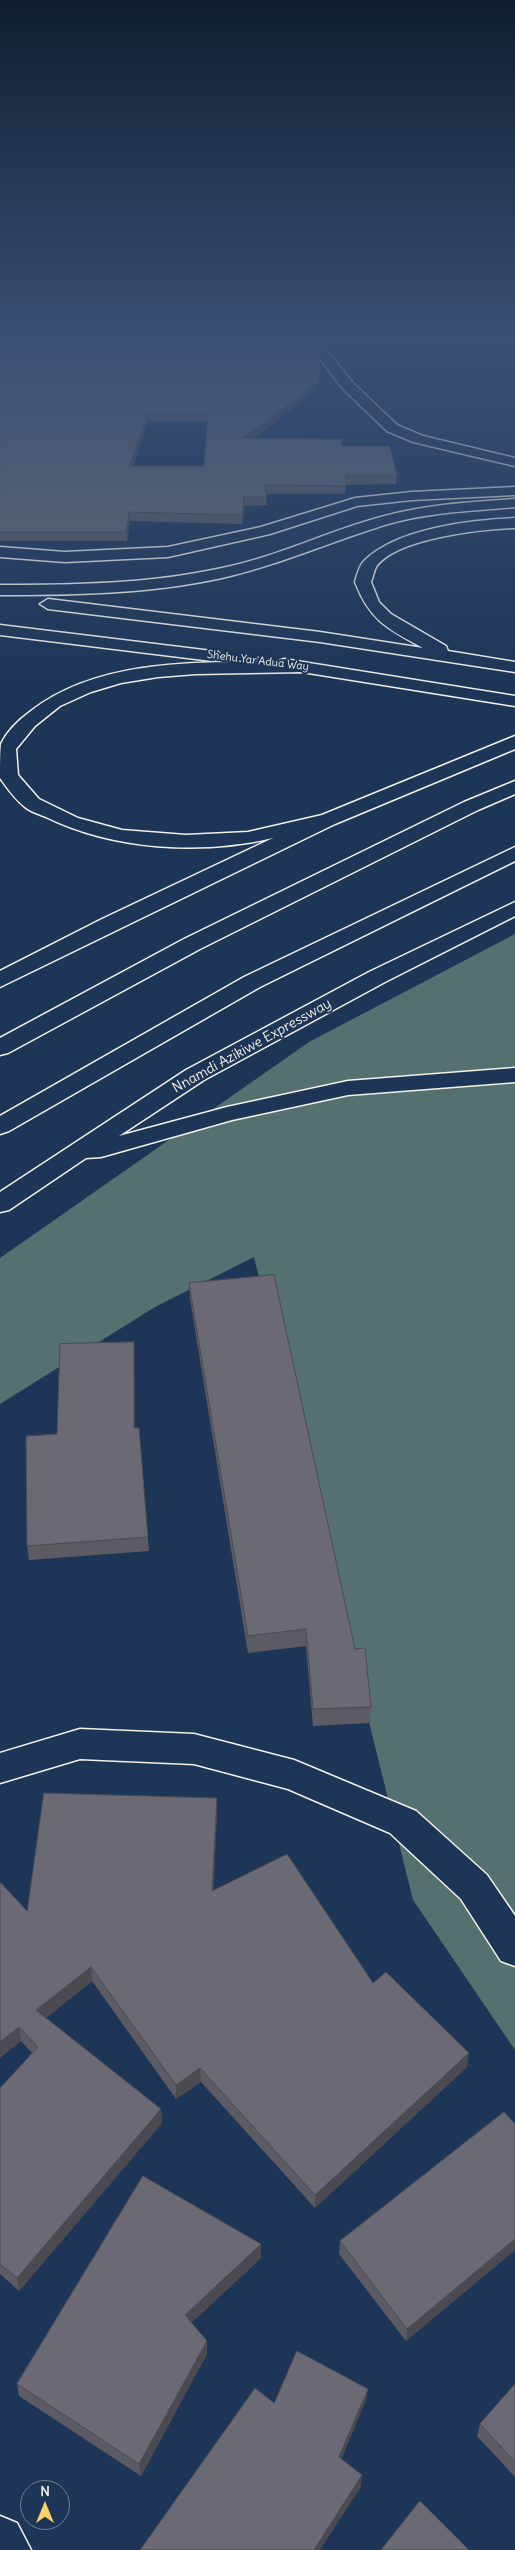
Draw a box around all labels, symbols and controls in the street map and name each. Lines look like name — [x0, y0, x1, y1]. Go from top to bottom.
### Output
street label: Shehu Yar'Adua Way — [206, 648, 310, 674]
street label: Nnamdi Azikiwe Expressway — [170, 995, 334, 1097]
north arrow — [20, 2480, 70, 2530]
text: N — [40, 2482, 50, 2500]

